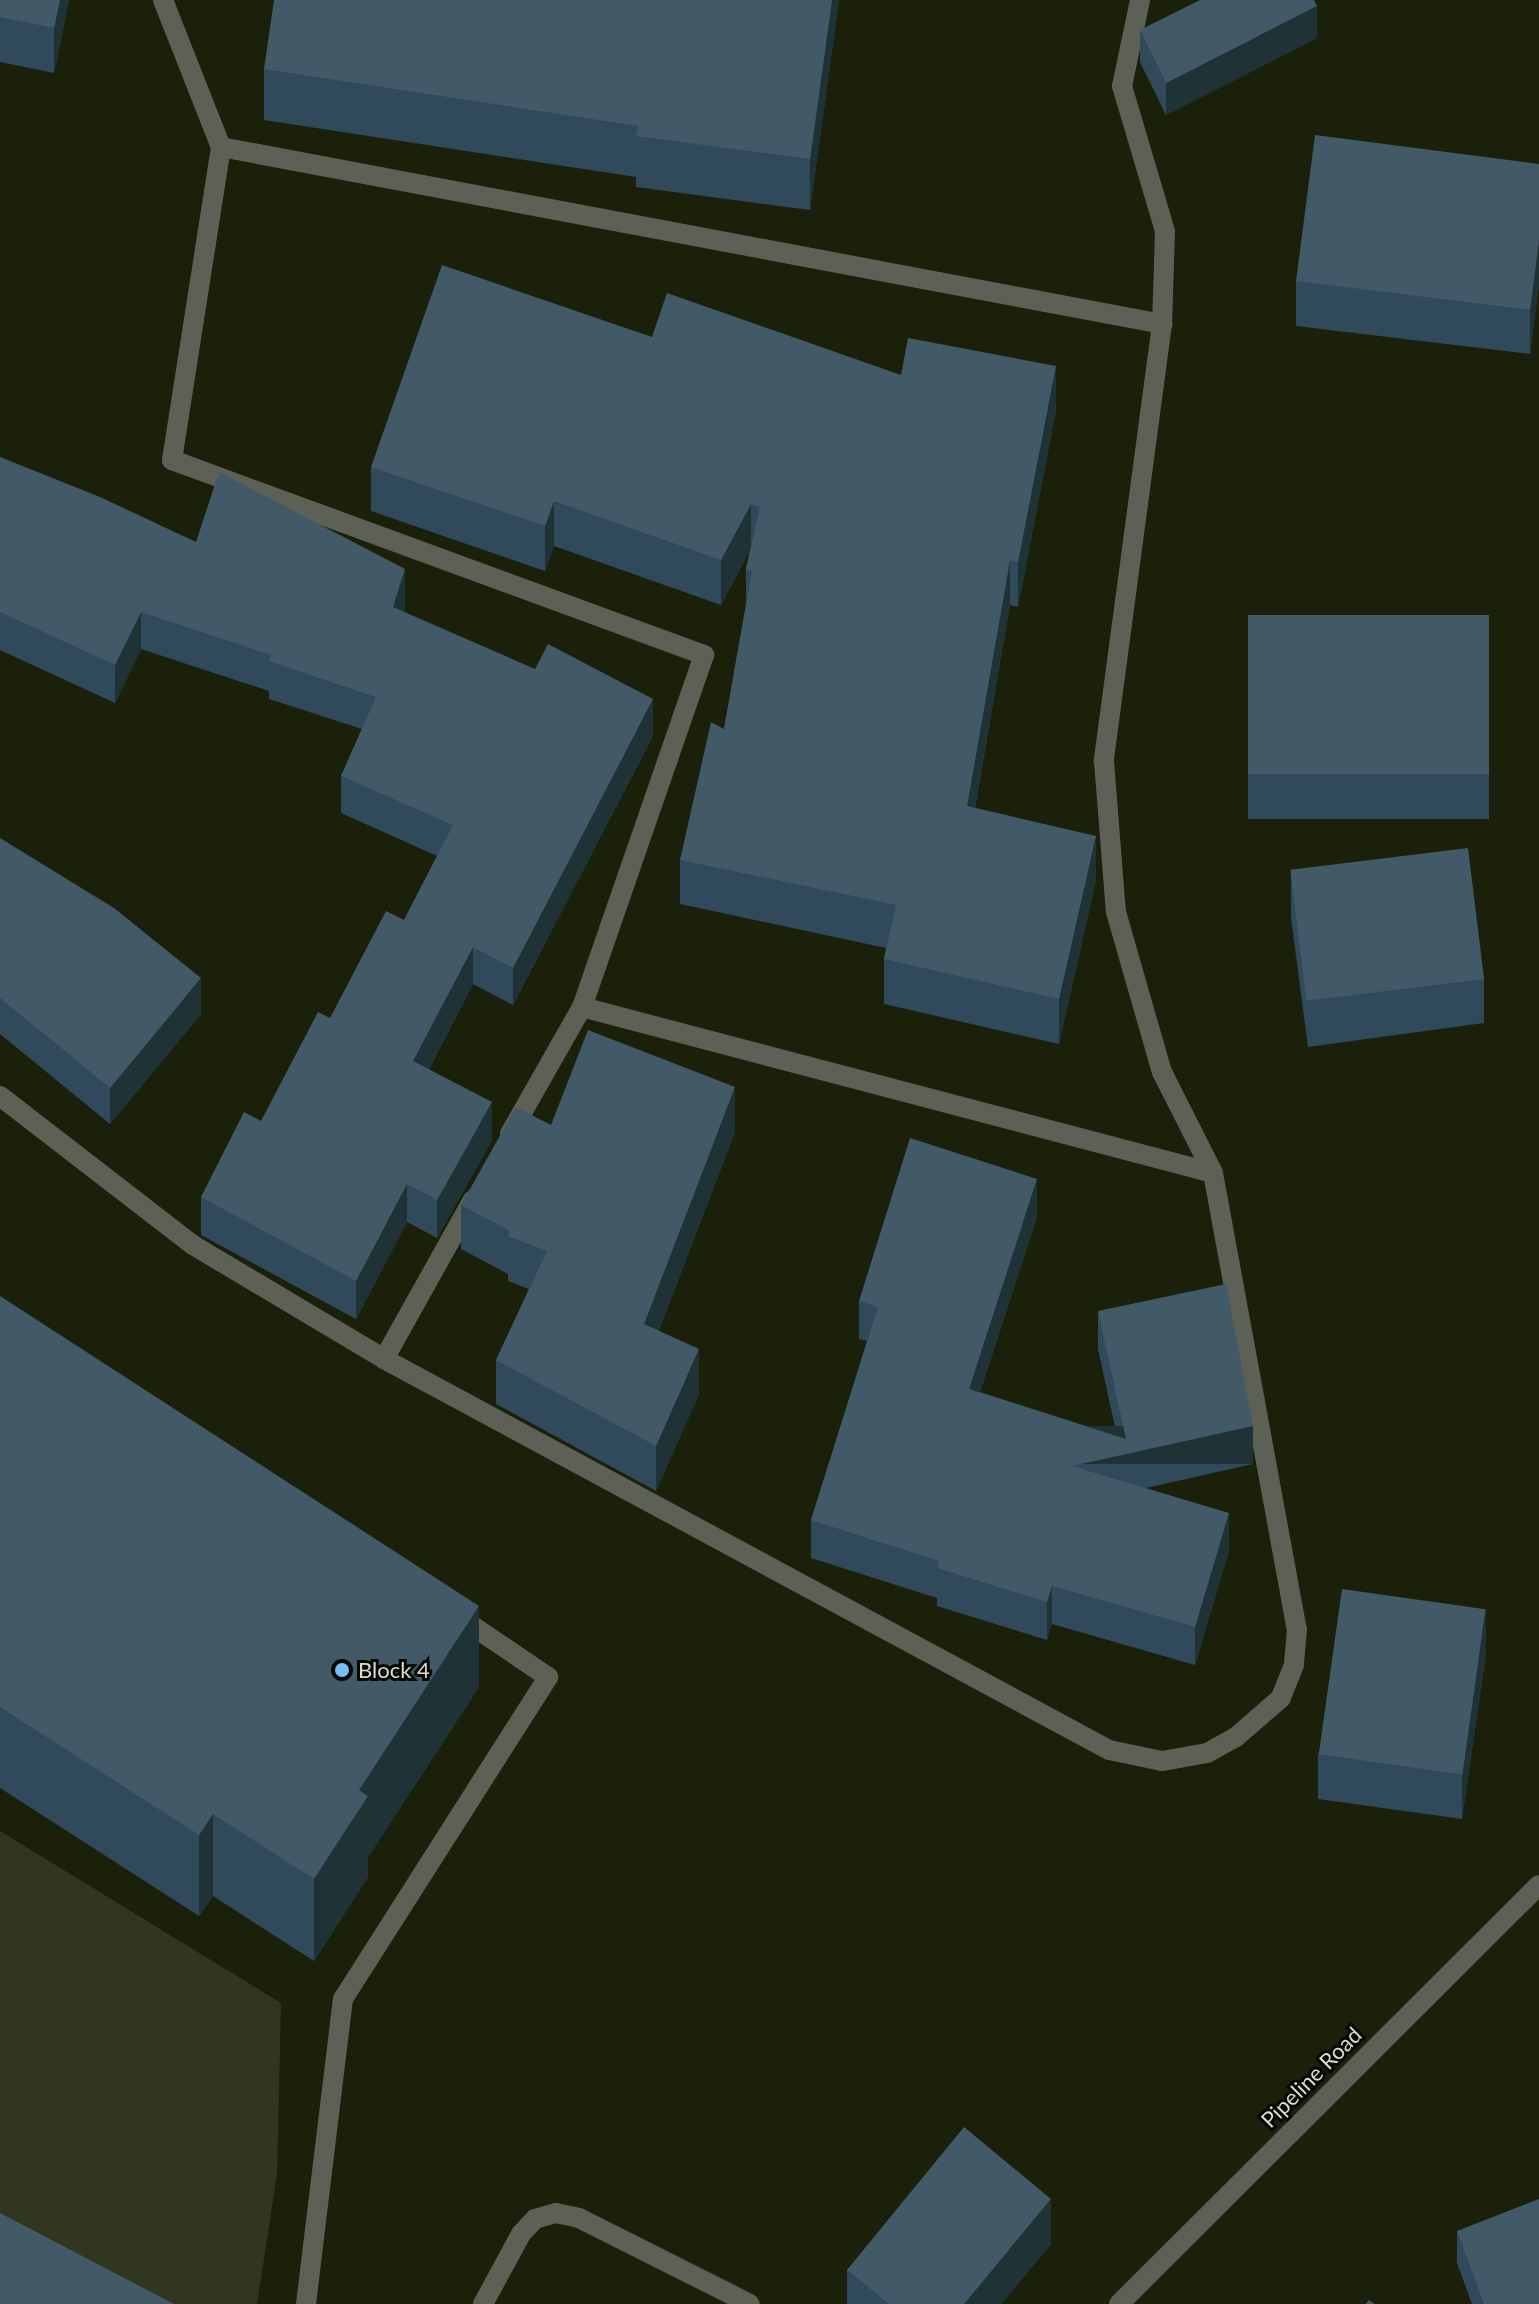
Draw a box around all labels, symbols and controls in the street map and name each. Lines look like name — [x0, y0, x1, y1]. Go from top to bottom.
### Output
place label: Block 4 — [358, 1657, 430, 1683]
marker: Block 4 — [333, 1661, 351, 1679]
street label: Pipeline Road — [1255, 2021, 1367, 2133]

